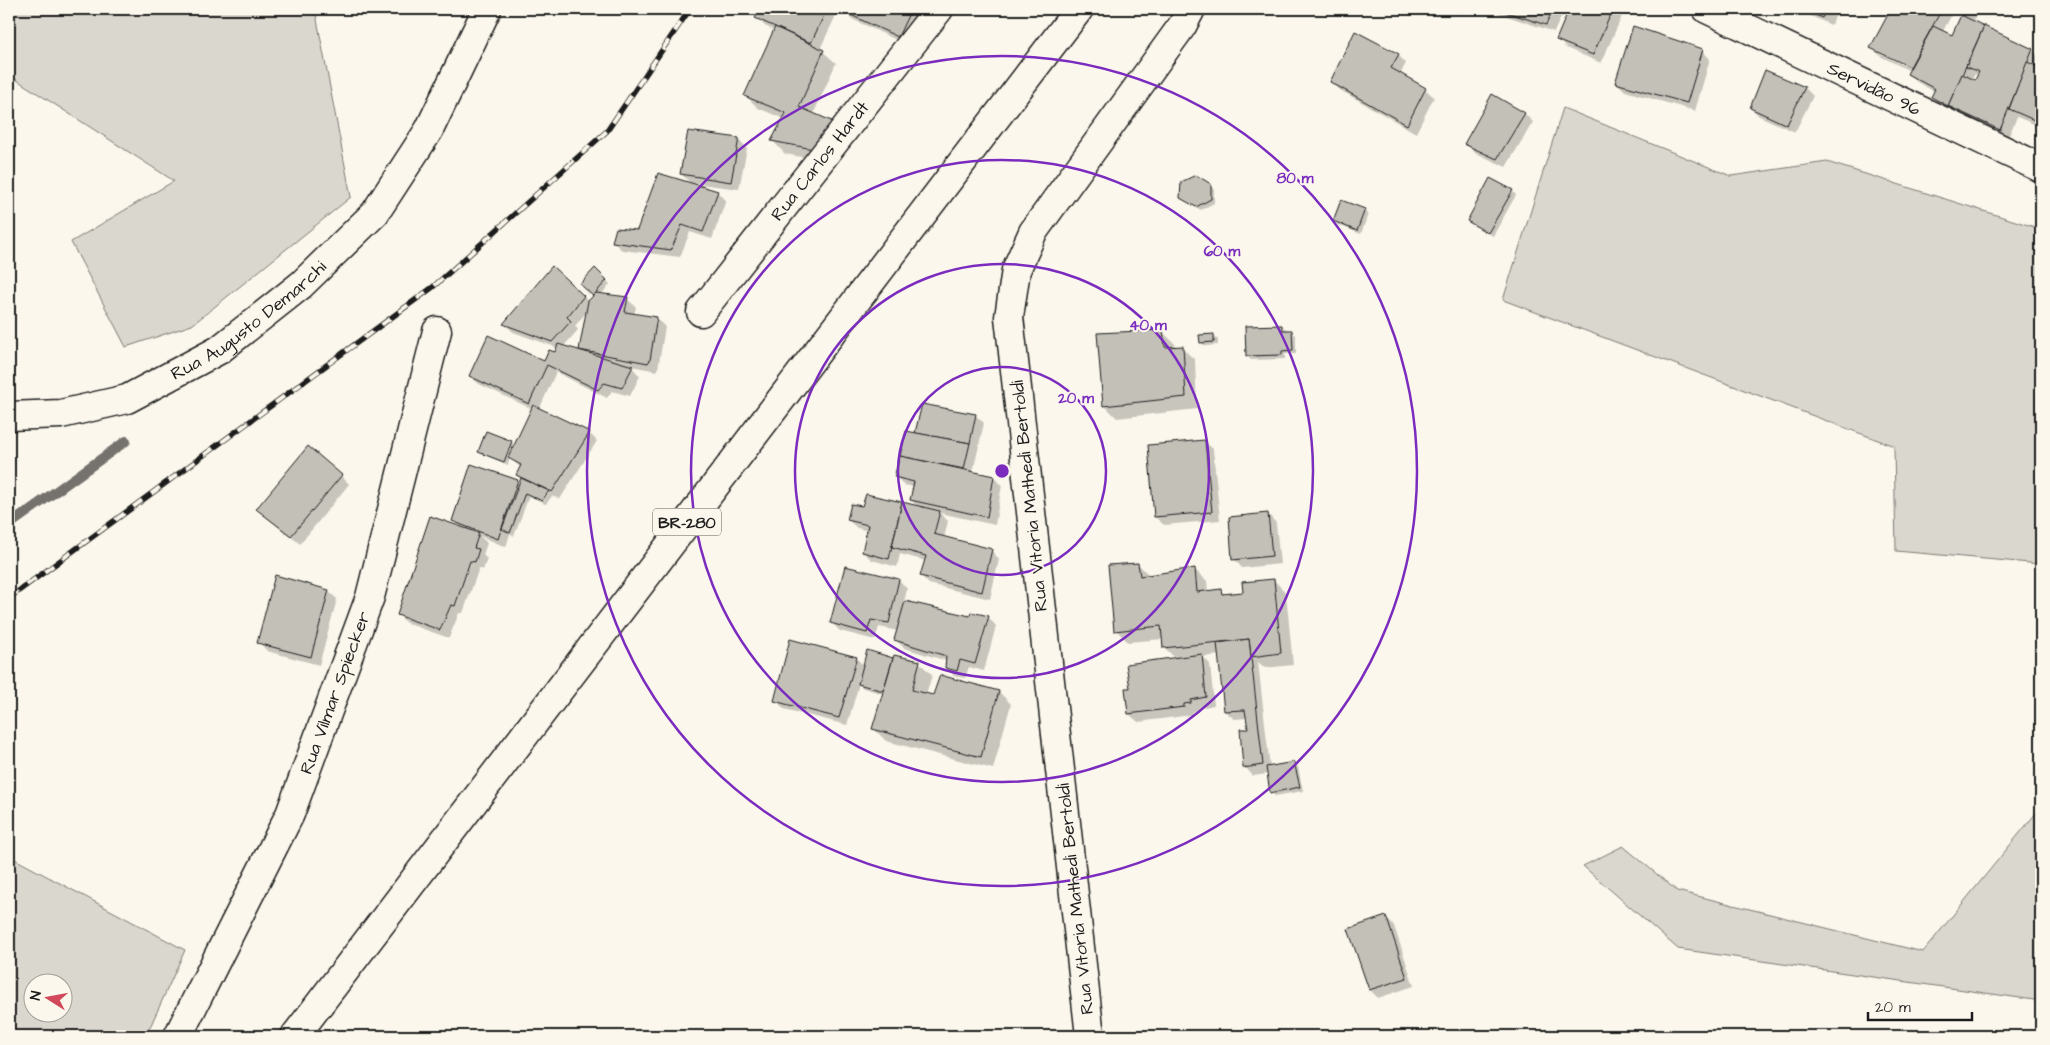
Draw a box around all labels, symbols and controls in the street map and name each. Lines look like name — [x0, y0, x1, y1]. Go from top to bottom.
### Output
street label: Servidão 96 — [1823, 56, 1925, 122]
street label: Rua Carlos Hardt — [765, 96, 875, 226]
text: 80 m — [1277, 168, 1314, 189]
text: 60 m — [1204, 241, 1241, 262]
street label: Rua Augusto Demarchi — [166, 255, 332, 387]
text: 40 m — [1129, 315, 1167, 336]
street label: Rua Vitoria Mathedi Bertoldi — [1005, 379, 1054, 613]
text: 20 m — [1057, 388, 1094, 409]
centre of rings — [993, 462, 1011, 480]
road number: BR-280 — [653, 508, 721, 536]
street label: Rua Vilmar Spiecker — [294, 608, 377, 778]
street label: Rua Vitoria Mathedi Bertoldi — [1051, 782, 1100, 1016]
north arrow — [22, 972, 72, 1022]
text: N — [26, 989, 47, 1002]
scale bar — [1868, 990, 1971, 1022]
text: 20 m — [1875, 997, 1911, 1018]

